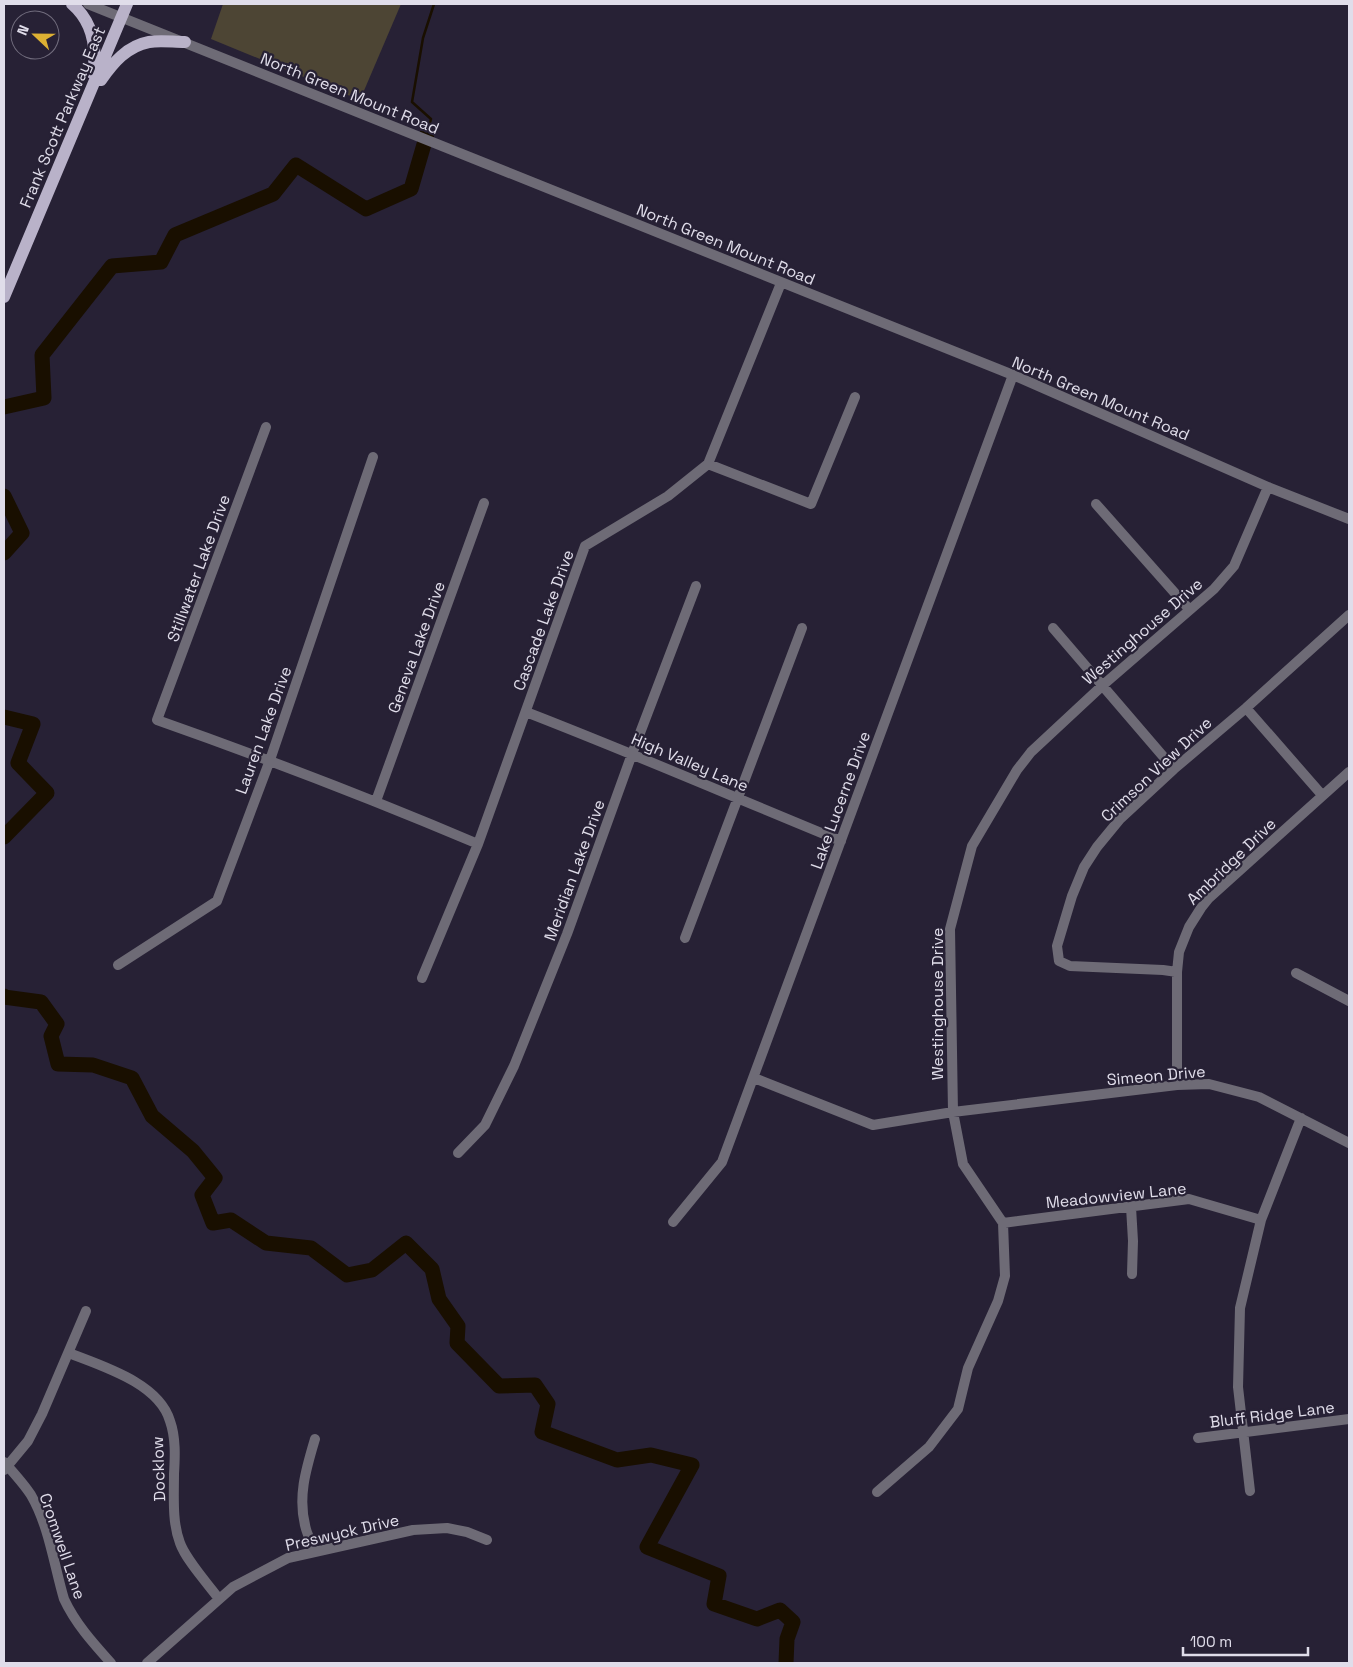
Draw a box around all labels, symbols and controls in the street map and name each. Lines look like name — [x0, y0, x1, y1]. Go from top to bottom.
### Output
north arrow — [10, 10, 60, 60]
text: N — [13, 22, 33, 38]
street label: Frank Scott Parkway East — [15, 24, 110, 211]
street label: North Green Mount Road — [257, 48, 442, 139]
street label: North Green Mount Road — [633, 199, 818, 290]
street label: North Green Mount Road — [1009, 352, 1193, 445]
street label: Stillwater Lake Drive — [162, 492, 235, 645]
street label: Cascade Lake Drive — [508, 547, 579, 693]
street label: Westinghouse Drive — [1078, 573, 1207, 689]
street label: Geneva Lake Drive — [383, 578, 450, 716]
street label: Lauren Lake Drive — [231, 663, 296, 797]
street label: Crimson View Drive — [1096, 712, 1216, 826]
street label: High Valley Lane — [628, 728, 752, 797]
street label: Lake Lucerne Drive — [806, 728, 875, 872]
street label: Meridian Lake Drive — [539, 797, 610, 944]
street label: Ambridge Drive — [1182, 813, 1281, 909]
street label: Westinghouse Drive — [927, 928, 948, 1080]
street label: Simeon Drive — [1106, 1061, 1206, 1090]
street label: Meadowview Lane — [1045, 1178, 1187, 1213]
street label: Bluff Ridge Lane — [1208, 1396, 1336, 1433]
street label: Docklow — [147, 1436, 170, 1502]
street label: Cromwell Lane — [35, 1490, 91, 1602]
street label: Preswyck Drive — [283, 1509, 401, 1556]
scale bar — [1183, 1624, 1308, 1656]
text: 100 m — [1190, 1632, 1232, 1651]

